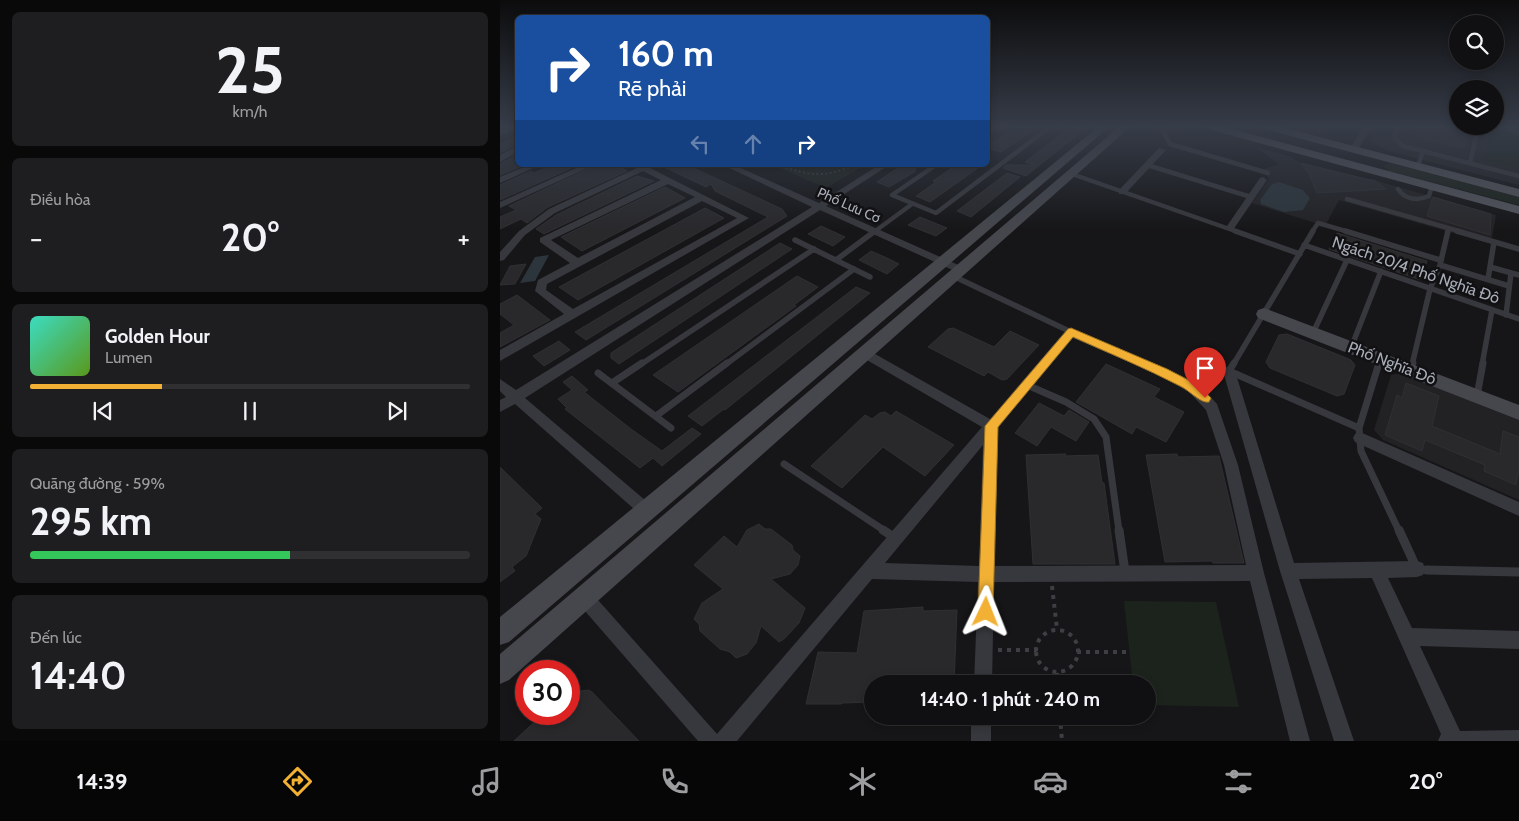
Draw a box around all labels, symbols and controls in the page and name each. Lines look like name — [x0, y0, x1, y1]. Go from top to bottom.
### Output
map controls — [1449, 15, 1504, 135]
button: search — [1449, 15, 1504, 70]
text: 25 — [215, 30, 285, 109]
text: 160 m — [618, 32, 714, 75]
icon: right — [535, 35, 600, 100]
text: Rẽ phải — [618, 75, 686, 102]
button: layers — [1449, 80, 1504, 135]
text: km/h — [232, 102, 268, 121]
icon: left — [686, 130, 714, 158]
icon: ahead — [739, 130, 767, 158]
icon: right — [792, 130, 820, 158]
street label: Phố Lưu Cơ — [815, 183, 884, 227]
text: Điều hòa — [30, 190, 90, 209]
text: 20° — [221, 214, 279, 261]
text: − — [30, 221, 42, 255]
text: + — [458, 221, 470, 255]
street label: Ngách 20/4 Phố Nghĩa Đô — [1330, 232, 1502, 308]
text: Golden Hour — [105, 325, 210, 348]
street label: Phố Nghĩa Đô — [1345, 337, 1439, 389]
pin — [1184, 347, 1226, 398]
text: Lumen — [105, 348, 152, 367]
icon: arrive — [1191, 354, 1219, 382]
icon: previous — [89, 397, 117, 425]
icon: pause — [236, 397, 264, 425]
icon: next — [383, 397, 411, 425]
text: Quãng đường · 59% — [30, 474, 165, 493]
text: 295 km — [30, 498, 152, 545]
position arrow — [959, 585, 1011, 637]
text: Đến lúc — [30, 628, 82, 647]
text: 14:40 — [30, 652, 126, 699]
speed limit sign: 30 — [515, 660, 580, 725]
text: 14:40 · 1 phút · 240 m — [920, 688, 1100, 711]
icon: directions — [280, 764, 315, 799]
icon: music — [469, 764, 504, 799]
icon: phone — [657, 764, 692, 799]
icon: climate — [845, 764, 880, 799]
icon: car — [1033, 764, 1068, 799]
icon: filters — [1221, 764, 1256, 799]
text: 14:39 — [77, 768, 127, 795]
text: 20° — [1409, 768, 1442, 795]

